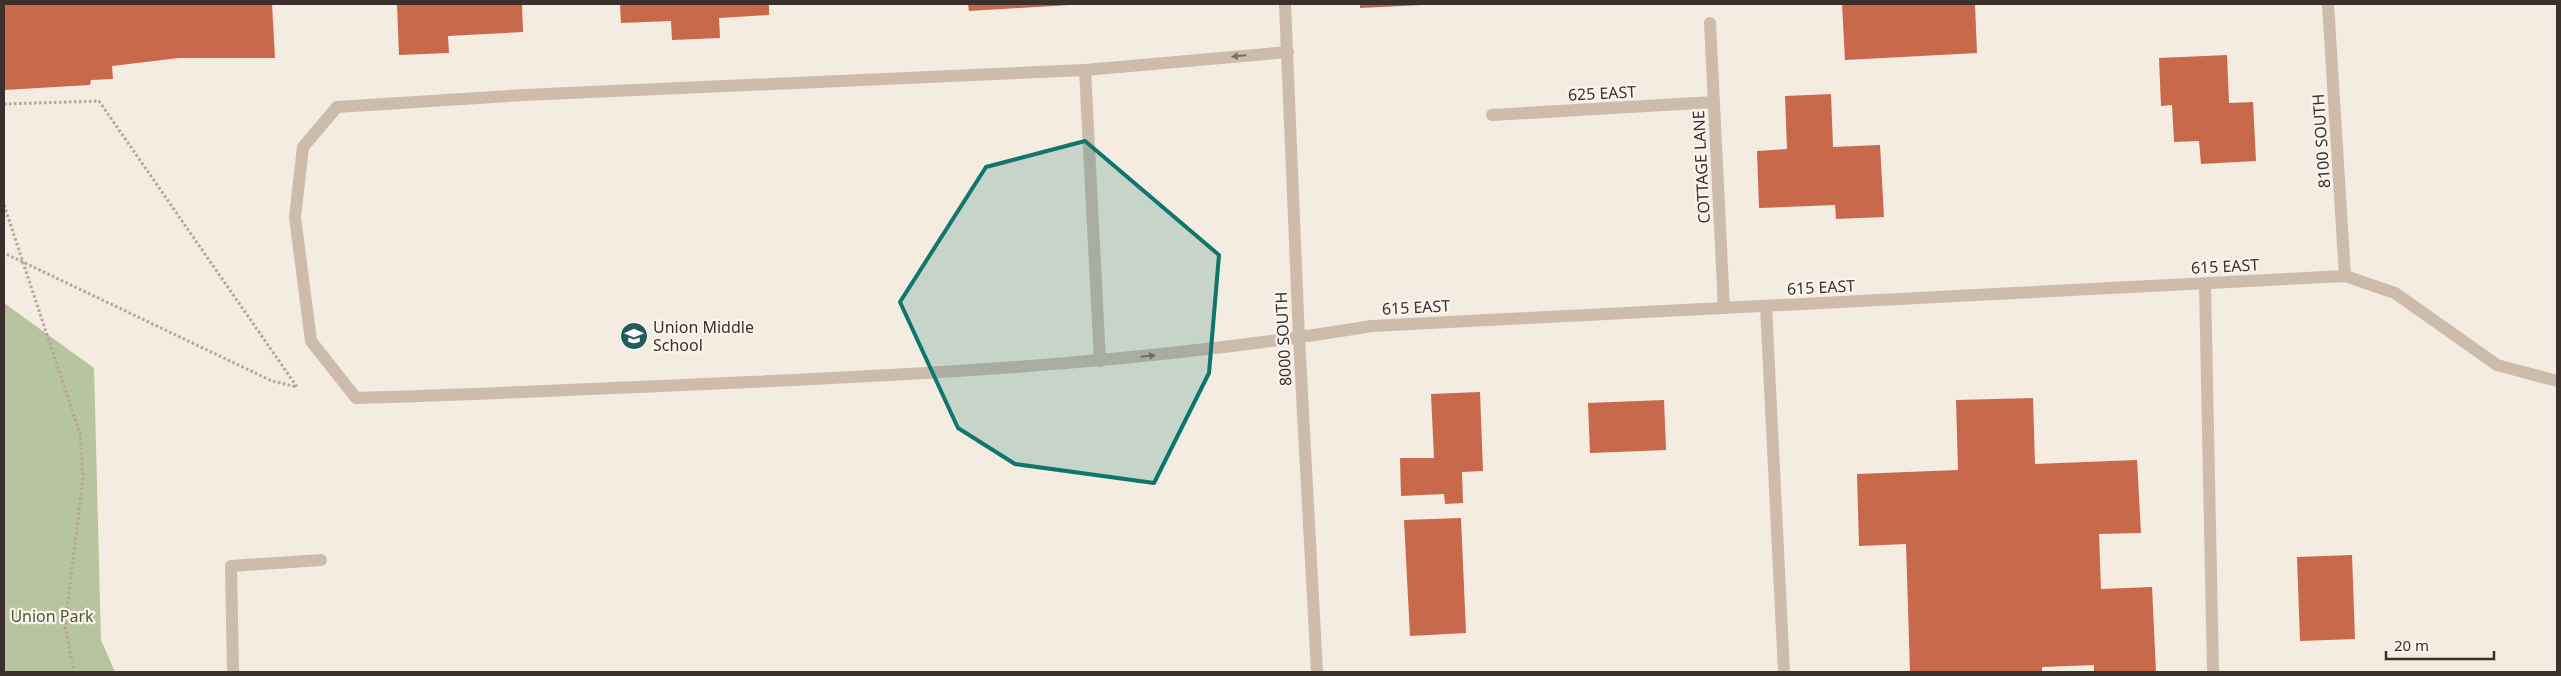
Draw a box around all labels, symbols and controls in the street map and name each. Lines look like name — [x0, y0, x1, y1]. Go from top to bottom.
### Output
one-way arrow — [1231, 53, 1247, 61]
street label: 625 EAST — [1567, 80, 1637, 106]
street label: 8100 SOUTH — [2307, 93, 2335, 189]
street label: COTTAGE LANE — [1687, 110, 1715, 224]
street label: 615 EAST — [2190, 253, 2260, 279]
street label: 615 EAST — [1786, 274, 1856, 300]
street label: 8000 SOUTH — [1270, 291, 1296, 387]
street label: 615 EAST — [1381, 294, 1451, 320]
place label: Union Middle School — [653, 316, 754, 356]
school or university icon: Union Middle School — [619, 321, 649, 351]
one-way arrow — [1140, 352, 1156, 360]
park label: Union Park — [10, 605, 94, 627]
scale bar — [2386, 628, 2494, 660]
text: 20 m — [2394, 635, 2429, 655]

